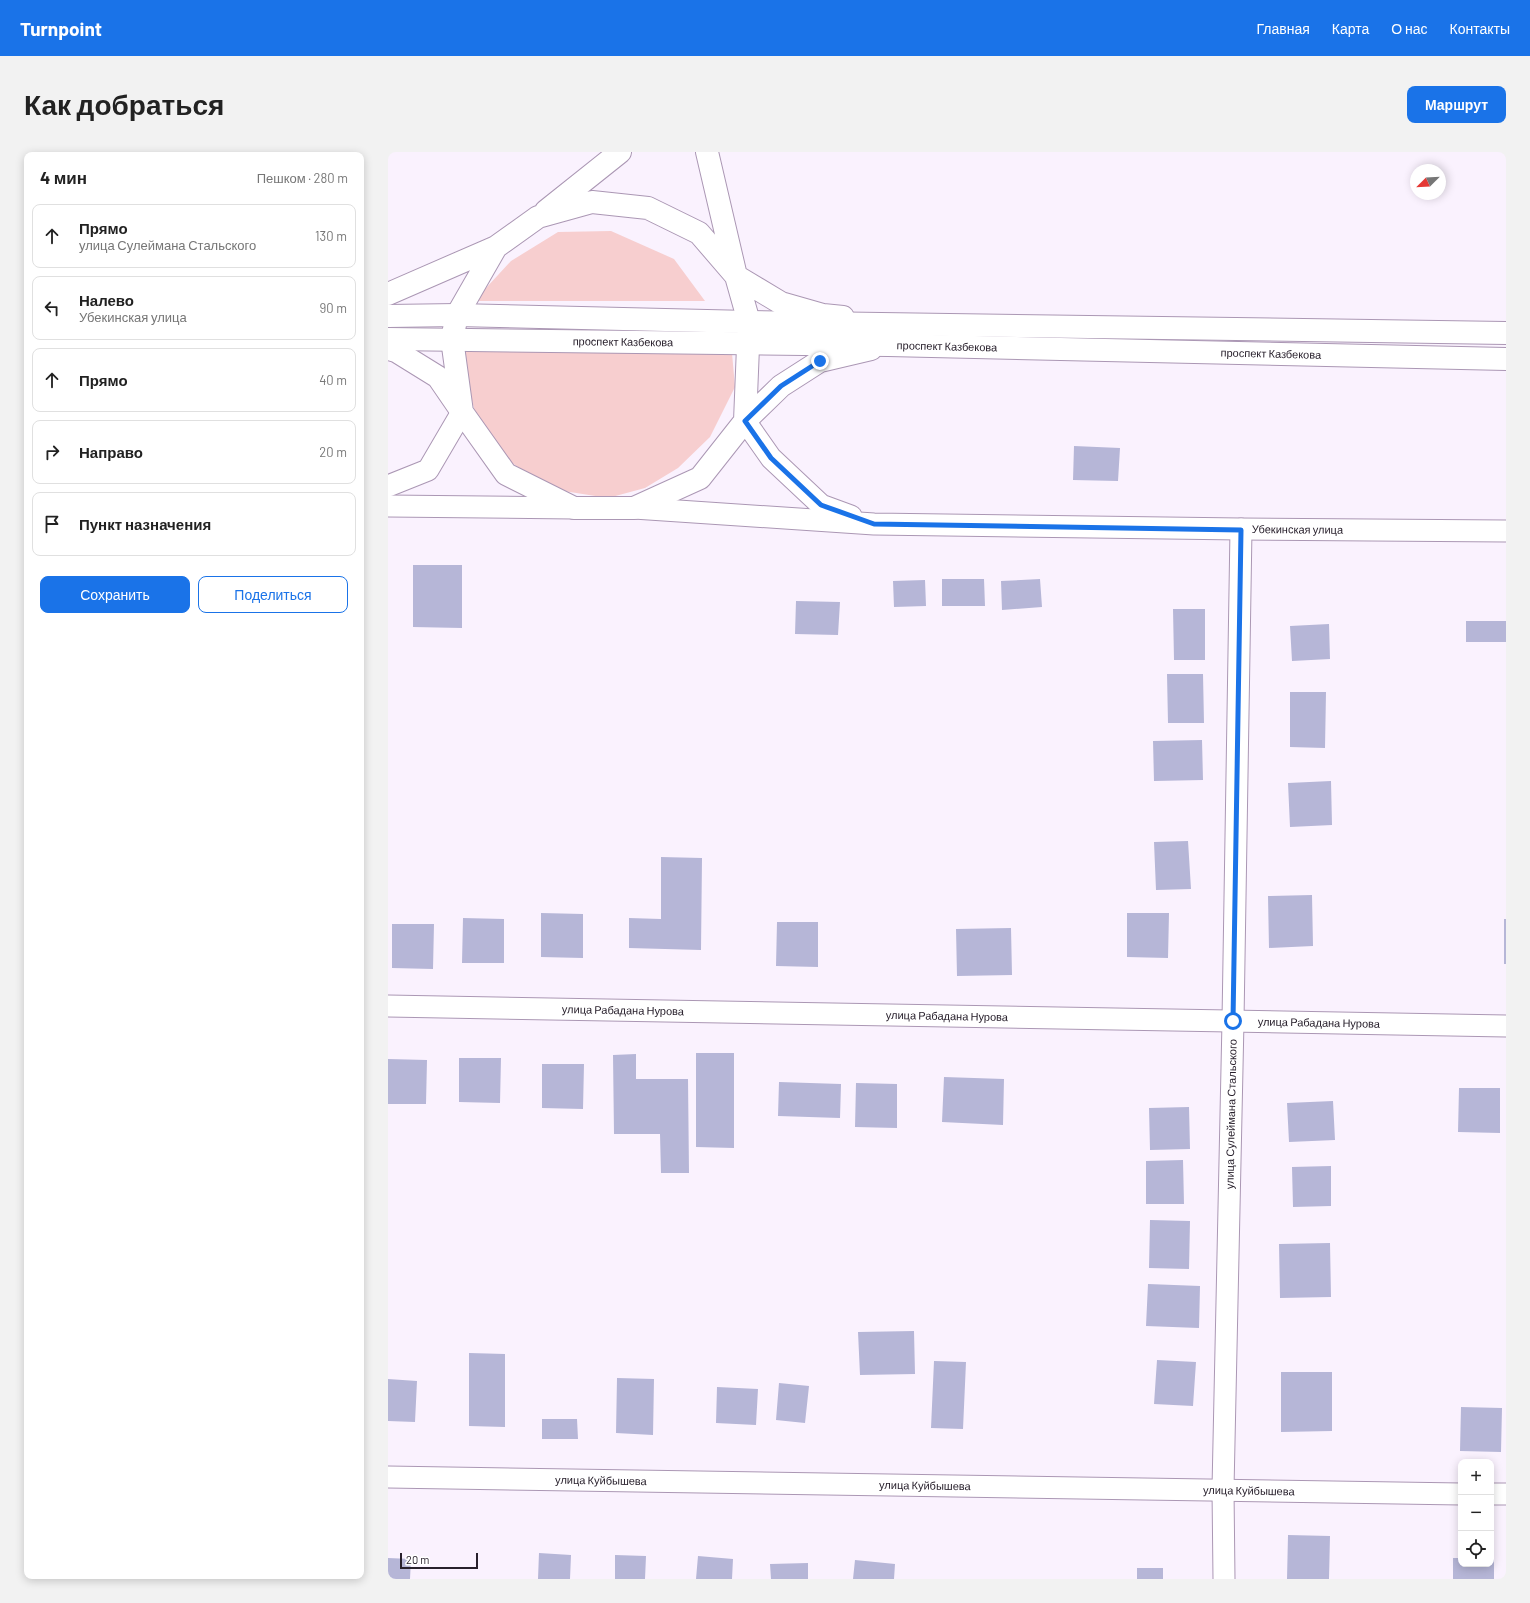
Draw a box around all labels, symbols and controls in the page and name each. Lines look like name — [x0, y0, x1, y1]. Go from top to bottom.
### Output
text: Turnpoint — [20, 17, 102, 40]
text: Главная — [1257, 20, 1310, 37]
text: Карта — [1332, 20, 1369, 37]
text: О нас — [1391, 20, 1428, 37]
text: Контакты — [1450, 20, 1510, 37]
button: Маршрут — [1407, 86, 1506, 123]
text: Как добраться — [24, 87, 224, 121]
north arrow — [1410, 164, 1446, 200]
text: 4 мин — [40, 167, 87, 187]
text: Пешком · 280 m — [257, 170, 348, 186]
text: Прямо — [79, 219, 128, 237]
icon: ahead — [41, 225, 63, 247]
text: 130 m — [315, 228, 347, 244]
text: улица Сулеймана Стальского — [79, 237, 256, 253]
text: Налево — [79, 291, 134, 309]
icon: left — [41, 297, 63, 319]
text: 90 m — [320, 300, 347, 316]
text: Убекинская улица — [79, 309, 187, 325]
street label: проспект Казбекова — [573, 334, 674, 348]
street label: проспект Казбекова — [897, 338, 998, 353]
street label: проспект Казбекова — [1220, 346, 1322, 361]
route end — [811, 352, 829, 370]
icon: ahead — [41, 369, 63, 391]
text: Прямо — [79, 371, 128, 389]
text: 40 m — [319, 372, 347, 388]
icon: right — [41, 441, 63, 463]
text: Направо — [79, 443, 143, 461]
text: 20 m — [319, 444, 347, 460]
icon: arrive — [41, 513, 63, 535]
text: Пункт назначения — [79, 515, 211, 533]
street label: Убекинская улица — [1252, 522, 1344, 536]
button: Сохранить — [40, 576, 190, 613]
button: Поделиться — [198, 576, 348, 613]
street label: улица Рабадана Нурова — [562, 1002, 685, 1017]
street label: улица Рабадана Нурова — [886, 1008, 1009, 1023]
route start — [1224, 1012, 1242, 1030]
street label: улица Рабадана Нурова — [1258, 1015, 1381, 1030]
street label: улица Сулеймана Стальского — [1222, 1039, 1239, 1189]
map controls — [1458, 1459, 1494, 1567]
button: + — [1458, 1459, 1494, 1495]
street label: улица Куйбышева — [555, 1473, 648, 1487]
street label: улица Куйбышева — [879, 1478, 972, 1492]
street label: улица Куйбышева — [1203, 1483, 1296, 1497]
button: − — [1458, 1495, 1494, 1531]
button: locate — [1458, 1531, 1494, 1567]
scale bar — [400, 1551, 478, 1570]
text: 20 m — [406, 1553, 429, 1566]

